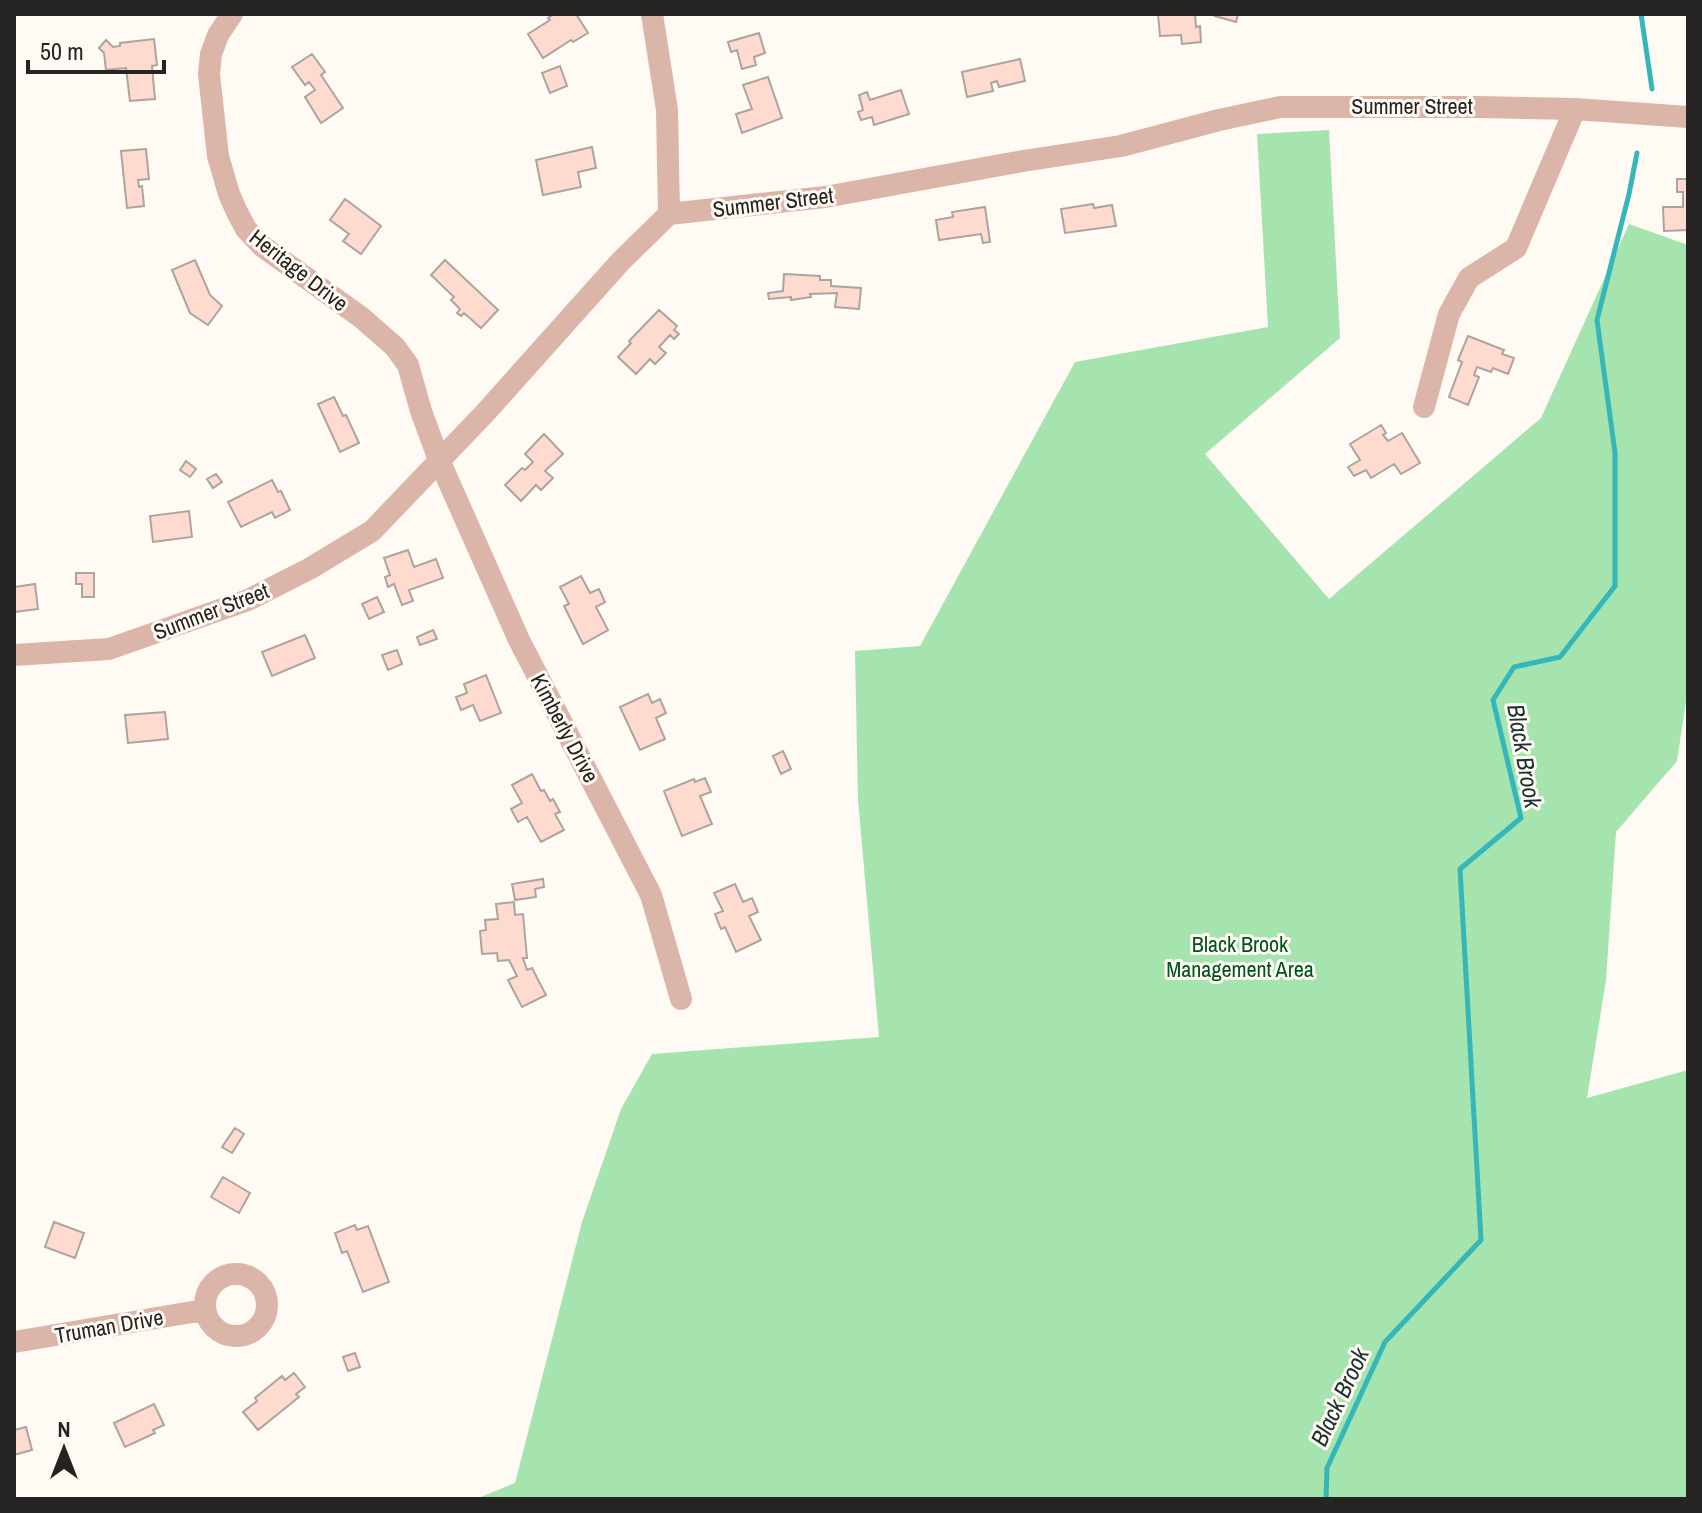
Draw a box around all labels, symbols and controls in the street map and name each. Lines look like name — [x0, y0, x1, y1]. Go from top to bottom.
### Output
scale bar — [28, 24, 164, 74]
text: 50 m — [40, 35, 84, 67]
street label: Summer Street — [1351, 91, 1473, 121]
street label: Summer Street — [711, 180, 835, 224]
street label: Heritage Drive — [244, 222, 354, 318]
street label: Summer Street — [149, 575, 273, 647]
street label: Kimberly Drive — [524, 668, 606, 788]
water label: Black Brook — [1500, 701, 1550, 811]
park label: Black Brook Management Area — [1166, 929, 1314, 984]
street label: Truman Drive — [52, 1302, 166, 1350]
water label: Black Brook — [1302, 1341, 1376, 1451]
north arrow — [24, 1409, 104, 1489]
text: N — [57, 1414, 71, 1444]

